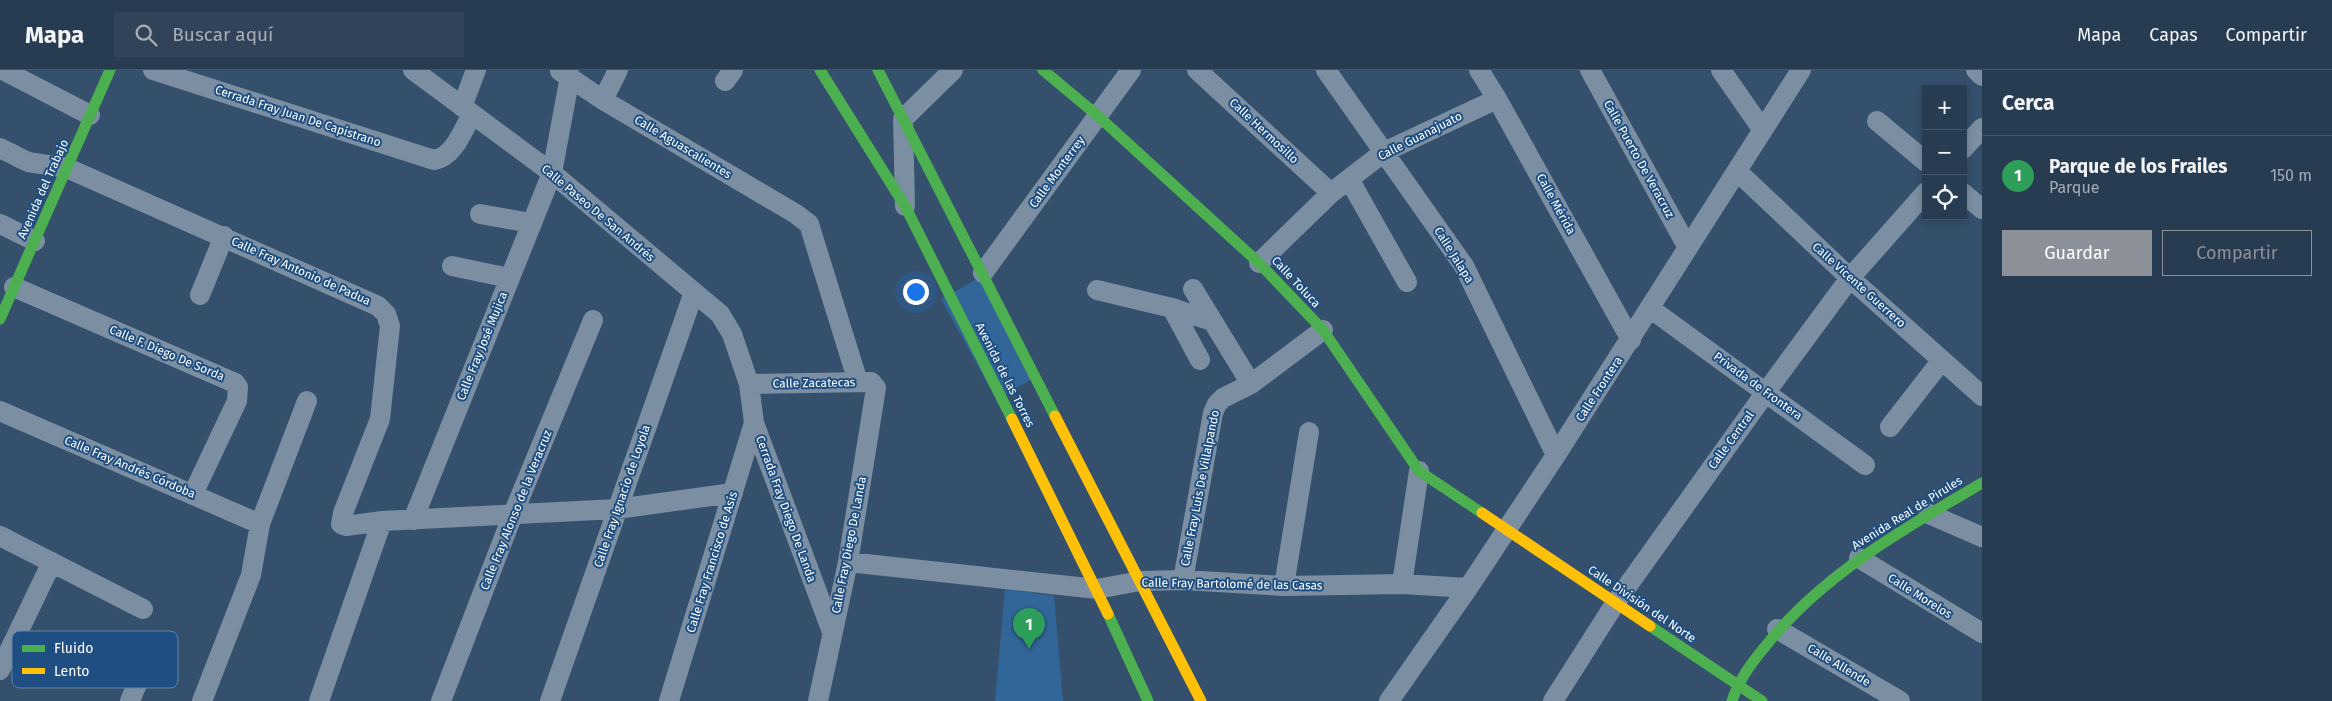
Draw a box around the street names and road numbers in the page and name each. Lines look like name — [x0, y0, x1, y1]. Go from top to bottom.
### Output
street label: Cerrada Fray Juan De Capistrano — [213, 83, 383, 149]
street label: Calle Hermosillo — [1227, 95, 1301, 167]
street label: Calle Puerto De Veracruz — [1601, 98, 1677, 220]
street label: Calle Guanajuato — [1376, 109, 1464, 163]
street label: Calle Aguascalientes — [632, 113, 734, 182]
street label: Calle Monterrey — [1026, 133, 1088, 211]
street label: Avenida del Trabajo — [15, 137, 71, 241]
street label: Calle Paseo De San Andrés — [539, 162, 658, 265]
street label: Calle Mérida — [1534, 171, 1578, 237]
street label: Calle Jalapa — [1431, 224, 1477, 286]
street label: Calle Fray Antonio de Padua — [229, 234, 373, 308]
street label: Calle Vicente Guerrero — [1810, 239, 1908, 331]
street label: Calle Toluca — [1269, 253, 1323, 311]
street label: Calle Fray José Mujica — [454, 290, 510, 402]
street label: Avenida de las Torres — [972, 320, 1038, 430]
street label: Calle F. Diego De Sorda — [107, 322, 227, 384]
street label: Privada de Frontera — [1711, 349, 1805, 423]
street label: Calle Frontera — [1573, 354, 1625, 424]
street label: Calle Zacatecas — [772, 375, 856, 391]
street label: Calle Central — [1705, 408, 1757, 472]
street label: Calle Fray Luis De Villalpando — [1178, 409, 1222, 567]
street label: Calle Fray Ignacio de Loyola — [591, 423, 653, 569]
street label: Calle Fray Alonso de la Veracruz — [477, 428, 555, 592]
street label: Calle Fray Andrés Córdoba — [62, 433, 198, 501]
street label: Cerrada Fray Diego De Landa — [753, 434, 819, 584]
street label: Avenida Real de Pirules — [1849, 473, 1965, 553]
street label: Calle Fray Diego De Landa — [829, 475, 869, 615]
street label: Calle Fray Francisco de Asís — [684, 489, 740, 634]
street label: Calle División del Norte — [1585, 563, 1699, 645]
street label: Calle Morelos — [1885, 571, 1955, 621]
street label: Calle Fray Bartolomé de las Casas — [1141, 575, 1323, 593]
street label: Calle Allende — [1805, 641, 1873, 689]

